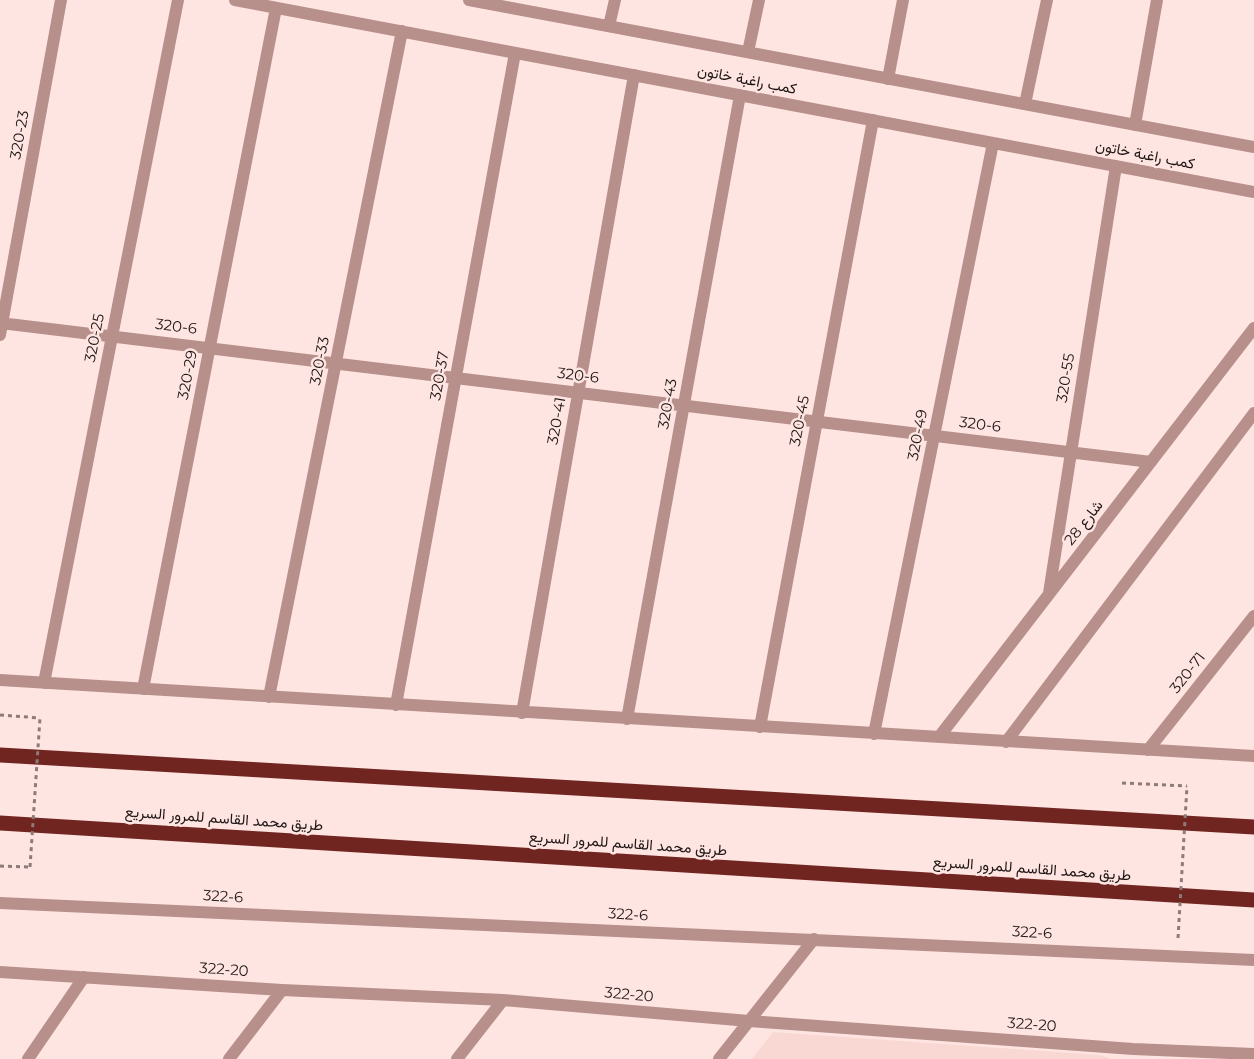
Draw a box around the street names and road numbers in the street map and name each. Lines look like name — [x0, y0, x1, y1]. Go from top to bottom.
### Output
street label: كمب راغبة خاتون — [696, 62, 798, 98]
street label: 320-23 — [7, 109, 33, 161]
street label: كمب راغبة خاتون — [1094, 137, 1196, 173]
street label: 320-25 — [81, 312, 109, 364]
street label: 320-6 — [154, 316, 198, 338]
street label: 320-33 — [306, 335, 334, 387]
street label: 320-29 — [174, 349, 202, 401]
street label: 320-37 — [427, 350, 453, 402]
street label: 320-55 — [1053, 352, 1079, 404]
street label: 320-6 — [556, 365, 600, 387]
street label: 320-43 — [655, 377, 681, 431]
street label: 320-45 — [786, 394, 814, 448]
street label: 320-41 — [544, 396, 570, 446]
street label: 320-49 — [904, 408, 932, 462]
street label: 320-6 — [958, 414, 1002, 436]
street label: شارع 28 — [1061, 497, 1107, 549]
street label: 320-71 — [1166, 649, 1210, 697]
street label: طريق محمد القاسم للمرور السريع — [124, 803, 324, 835]
street label: طريق محمد القاسم للمرور السريع — [528, 828, 728, 860]
street label: طريق محمد القاسم للمرور السريع — [932, 853, 1132, 885]
street label: 322-6 — [202, 887, 244, 907]
street label: 322-6 — [607, 905, 649, 925]
street label: 322-6 — [1011, 923, 1053, 943]
street label: 322-20 — [199, 959, 249, 981]
street label: 322-20 — [604, 984, 654, 1006]
street label: 322-20 — [1007, 1014, 1057, 1036]

